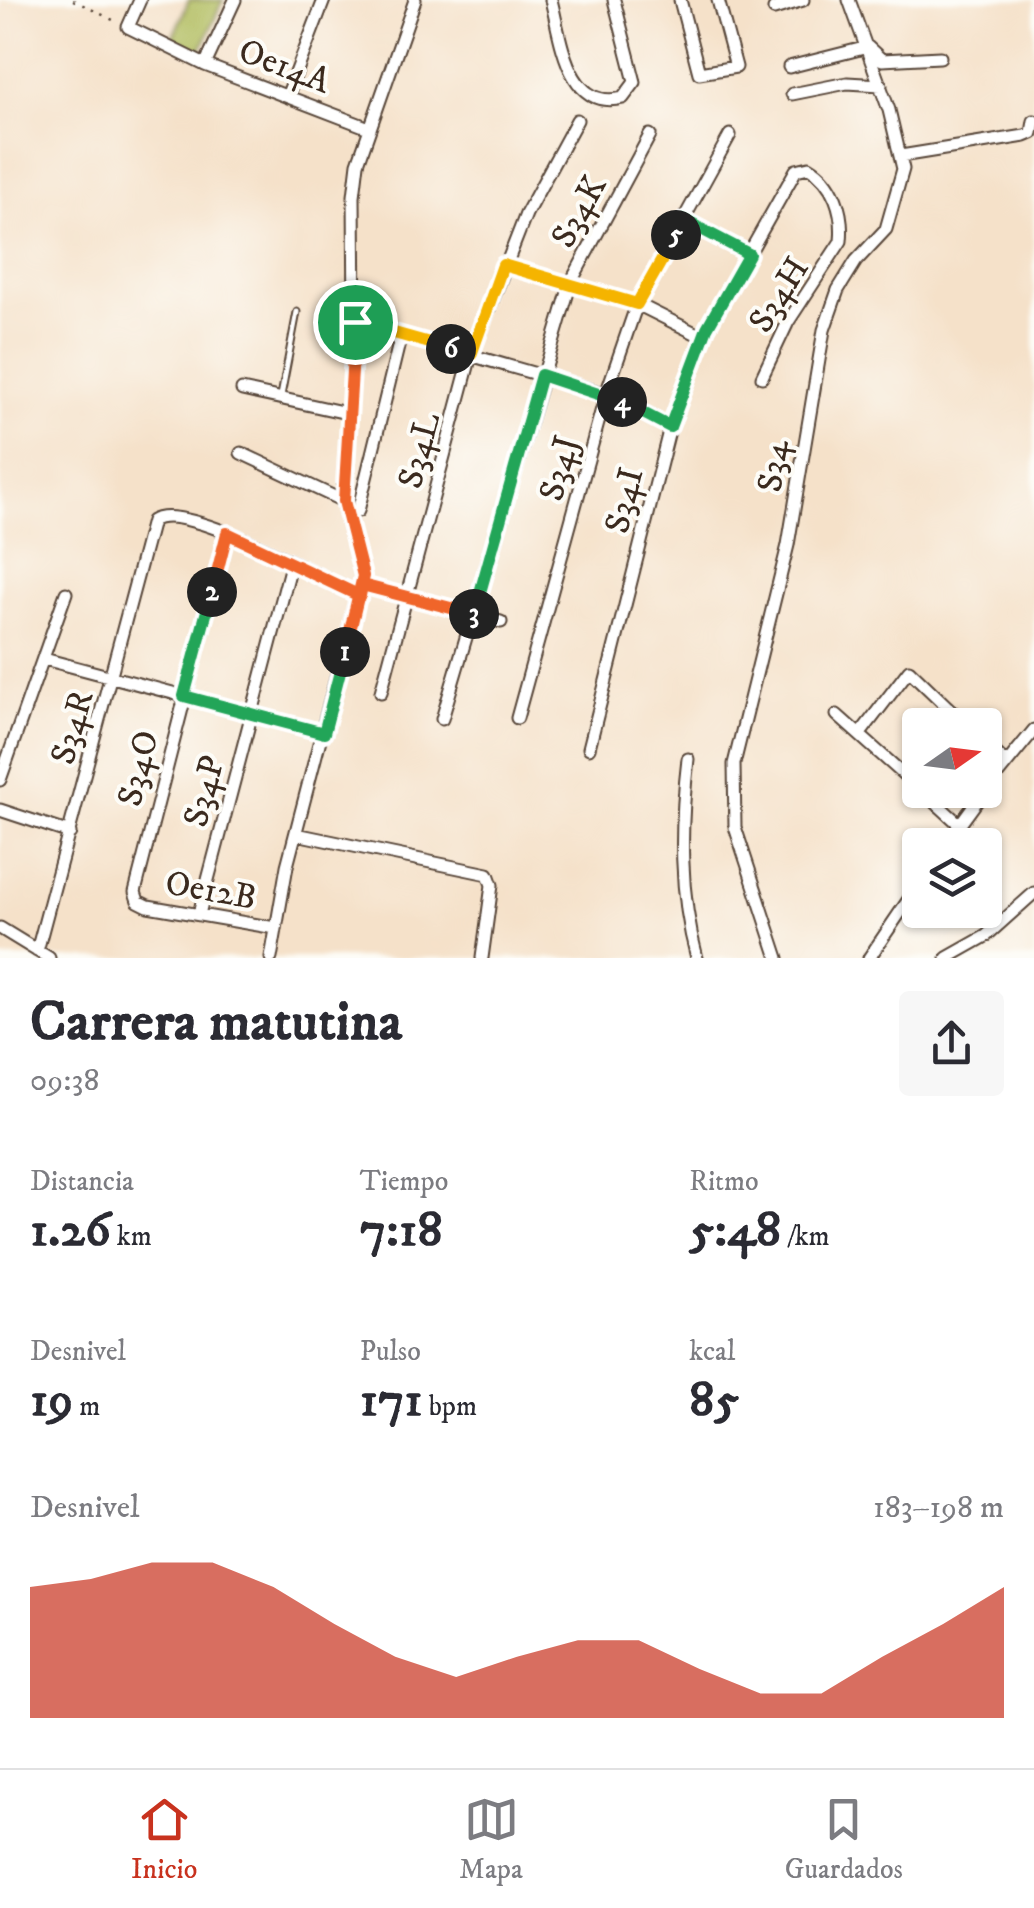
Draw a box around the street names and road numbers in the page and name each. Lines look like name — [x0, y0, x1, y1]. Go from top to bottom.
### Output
street label: Oe14A — [232, 29, 337, 105]
street label: S34K — [542, 168, 618, 256]
street label: S34H — [740, 249, 820, 341]
street label: S34L — [389, 408, 451, 493]
street label: S34J — [530, 431, 590, 506]
street label: S34 — [749, 437, 799, 495]
street label: S34I — [596, 463, 654, 538]
street label: S34R — [41, 686, 104, 770]
street label: S34O — [108, 726, 170, 811]
street label: S34P — [174, 751, 235, 832]
street label: Oe12B — [162, 861, 260, 921]

